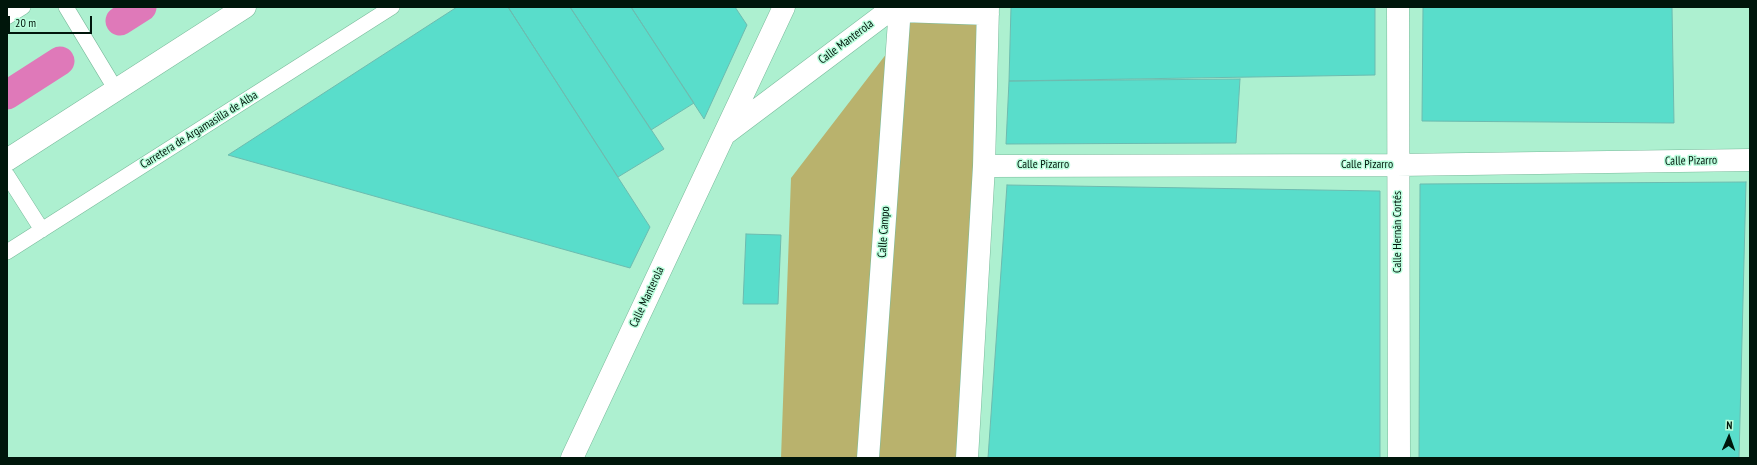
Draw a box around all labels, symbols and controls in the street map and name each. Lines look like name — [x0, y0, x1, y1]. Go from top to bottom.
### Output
scale bar — [10, 8, 94, 34]
text: 20 m — [15, 15, 36, 30]
street label: Calle Manterola — [816, 17, 876, 67]
street label: Carretera de Argamasilla de Alba — [138, 88, 260, 172]
street label: Calle Pizarro — [1665, 153, 1717, 169]
street label: Calle Pizarro — [1017, 158, 1069, 172]
street label: Calle Pizarro — [1341, 158, 1393, 172]
street label: Calle Hernán Cortés — [1391, 191, 1405, 273]
street label: Calle Campo — [875, 206, 893, 258]
street label: Calle Manterola — [627, 264, 667, 330]
north arrow — [1709, 417, 1749, 457]
text: N — [1726, 418, 1733, 432]

